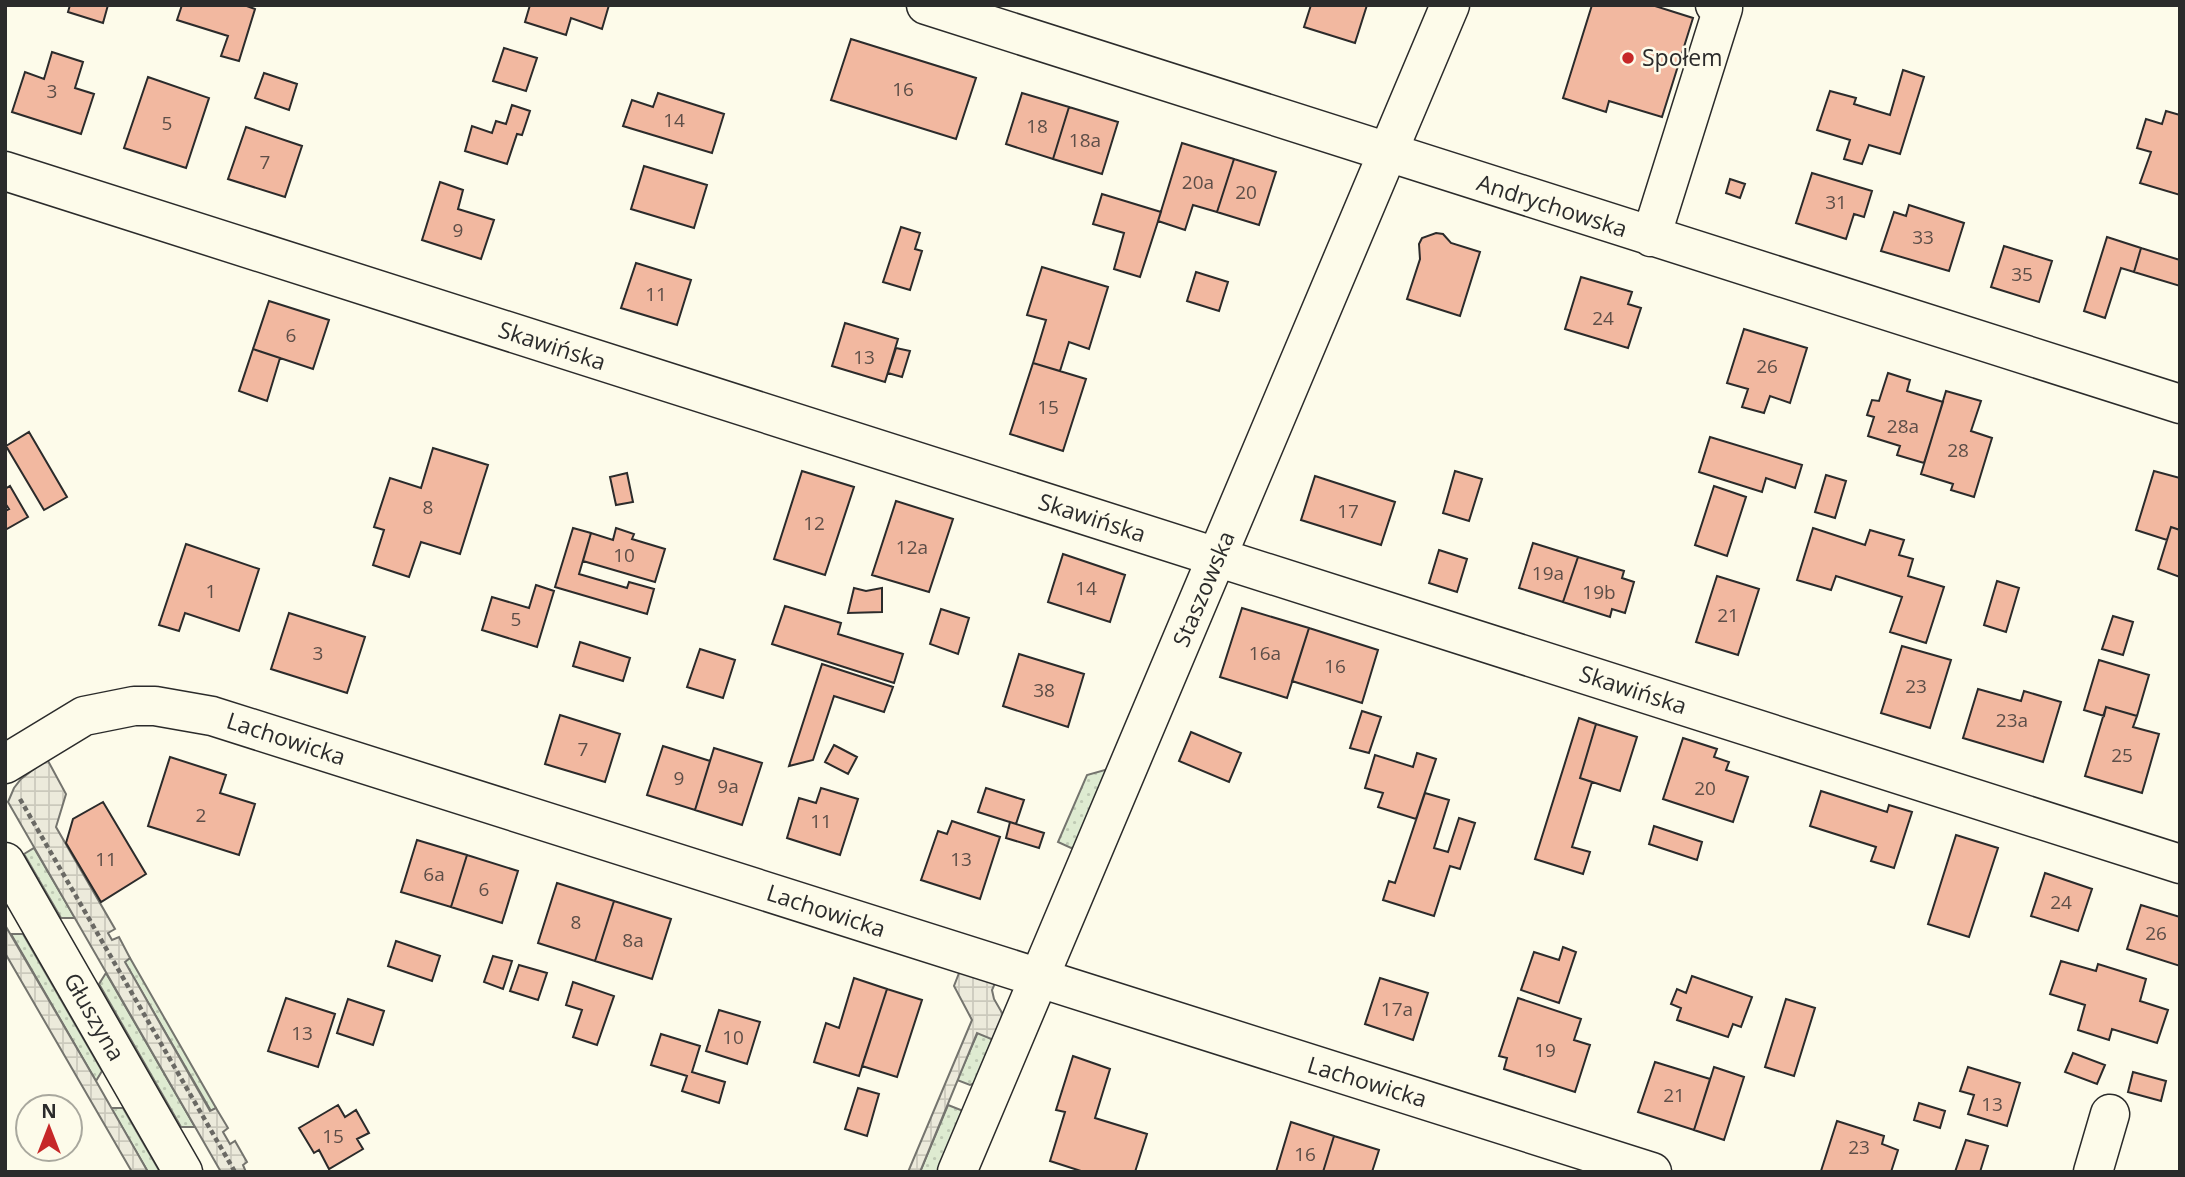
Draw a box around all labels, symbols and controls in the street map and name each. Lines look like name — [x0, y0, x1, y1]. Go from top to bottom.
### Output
place label: Społem — [1642, 41, 1723, 73]
marker: Społem — [1620, 50, 1636, 66]
house number: 16 — [892, 76, 914, 102]
house number: 3 — [47, 78, 57, 104]
house number: 14 — [663, 107, 685, 133]
house number: 5 — [162, 110, 172, 136]
house number: 18 — [1026, 113, 1048, 139]
house number: 18a — [1069, 127, 1101, 153]
house number: 7 — [260, 149, 270, 175]
street label: Andrychowska — [1473, 166, 1632, 244]
house number: 20a — [1182, 169, 1214, 195]
house number: 20 — [1235, 179, 1257, 205]
house number: 31 — [1825, 189, 1847, 215]
house number: 9 — [453, 217, 463, 243]
house number: 33 — [1912, 224, 1934, 250]
house number: 35 — [2011, 261, 2033, 287]
house number: 11 — [645, 281, 667, 307]
house number: 24 — [1592, 305, 1614, 331]
street label: Skawińska — [495, 313, 610, 377]
house number: 6 — [286, 322, 296, 348]
house number: 13 — [853, 344, 875, 370]
house number: 26 — [1756, 353, 1778, 379]
house number: 15 — [1037, 394, 1059, 420]
house number: 28a — [1887, 413, 1919, 439]
house number: 28 — [1947, 437, 1969, 463]
street label: Skawińska — [1035, 485, 1150, 549]
house number: 8 — [423, 494, 433, 520]
house number: 17 — [1337, 498, 1359, 524]
house number: 12 — [803, 510, 825, 536]
street label: Staszowska — [1164, 526, 1242, 651]
house number: 12a — [896, 534, 928, 560]
house number: 10 — [613, 542, 635, 568]
house number: 19a — [1532, 560, 1564, 586]
house number: 14 — [1075, 575, 1097, 601]
house number: 1 — [206, 578, 216, 604]
house number: 19b — [1582, 579, 1616, 605]
house number: 21 — [1717, 602, 1739, 628]
house number: 5 — [511, 606, 521, 632]
house number: 3 — [313, 640, 323, 666]
house number: 16a — [1249, 640, 1281, 666]
house number: 16 — [1324, 653, 1346, 679]
street label: Skawińska — [1576, 657, 1691, 721]
house number: 23 — [1905, 673, 1927, 699]
house number: 38 — [1033, 677, 1055, 703]
street label: Lachowicka — [223, 704, 350, 772]
house number: 23a — [1996, 707, 2028, 733]
house number: 7 — [578, 736, 588, 762]
house number: 25 — [2111, 742, 2133, 768]
house number: 9 — [674, 765, 684, 791]
house number: 9a — [717, 773, 739, 799]
house number: 20 — [1694, 775, 1716, 801]
house number: 2 — [196, 802, 206, 828]
house number: 11 — [810, 808, 832, 834]
house number: 11 — [95, 846, 117, 872]
house number: 13 — [950, 846, 972, 872]
house number: 6a — [423, 861, 445, 887]
house number: 6 — [479, 876, 489, 902]
street label: Lachowicka — [763, 876, 890, 944]
house number: 24 — [2050, 889, 2072, 915]
house number: 8 — [571, 909, 581, 935]
house number: 26 — [2145, 920, 2167, 946]
house number: 8a — [622, 927, 644, 953]
street label: Głuszyna — [57, 967, 133, 1066]
house number: 17a — [1381, 996, 1413, 1022]
house number: 13 — [291, 1020, 313, 1046]
house number: 10 — [722, 1024, 744, 1050]
house number: 19 — [1534, 1037, 1556, 1063]
street label: Lachowicka — [1304, 1048, 1431, 1114]
house number: 21 — [1663, 1082, 1685, 1108]
house number: 13 — [1981, 1091, 2003, 1117]
north arrow — [14, 1093, 84, 1163]
text: N — [41, 1098, 57, 1124]
house number: 15 — [322, 1123, 344, 1149]
house number: 23 — [1848, 1134, 1870, 1160]
house number: 16 — [1294, 1141, 1316, 1167]

